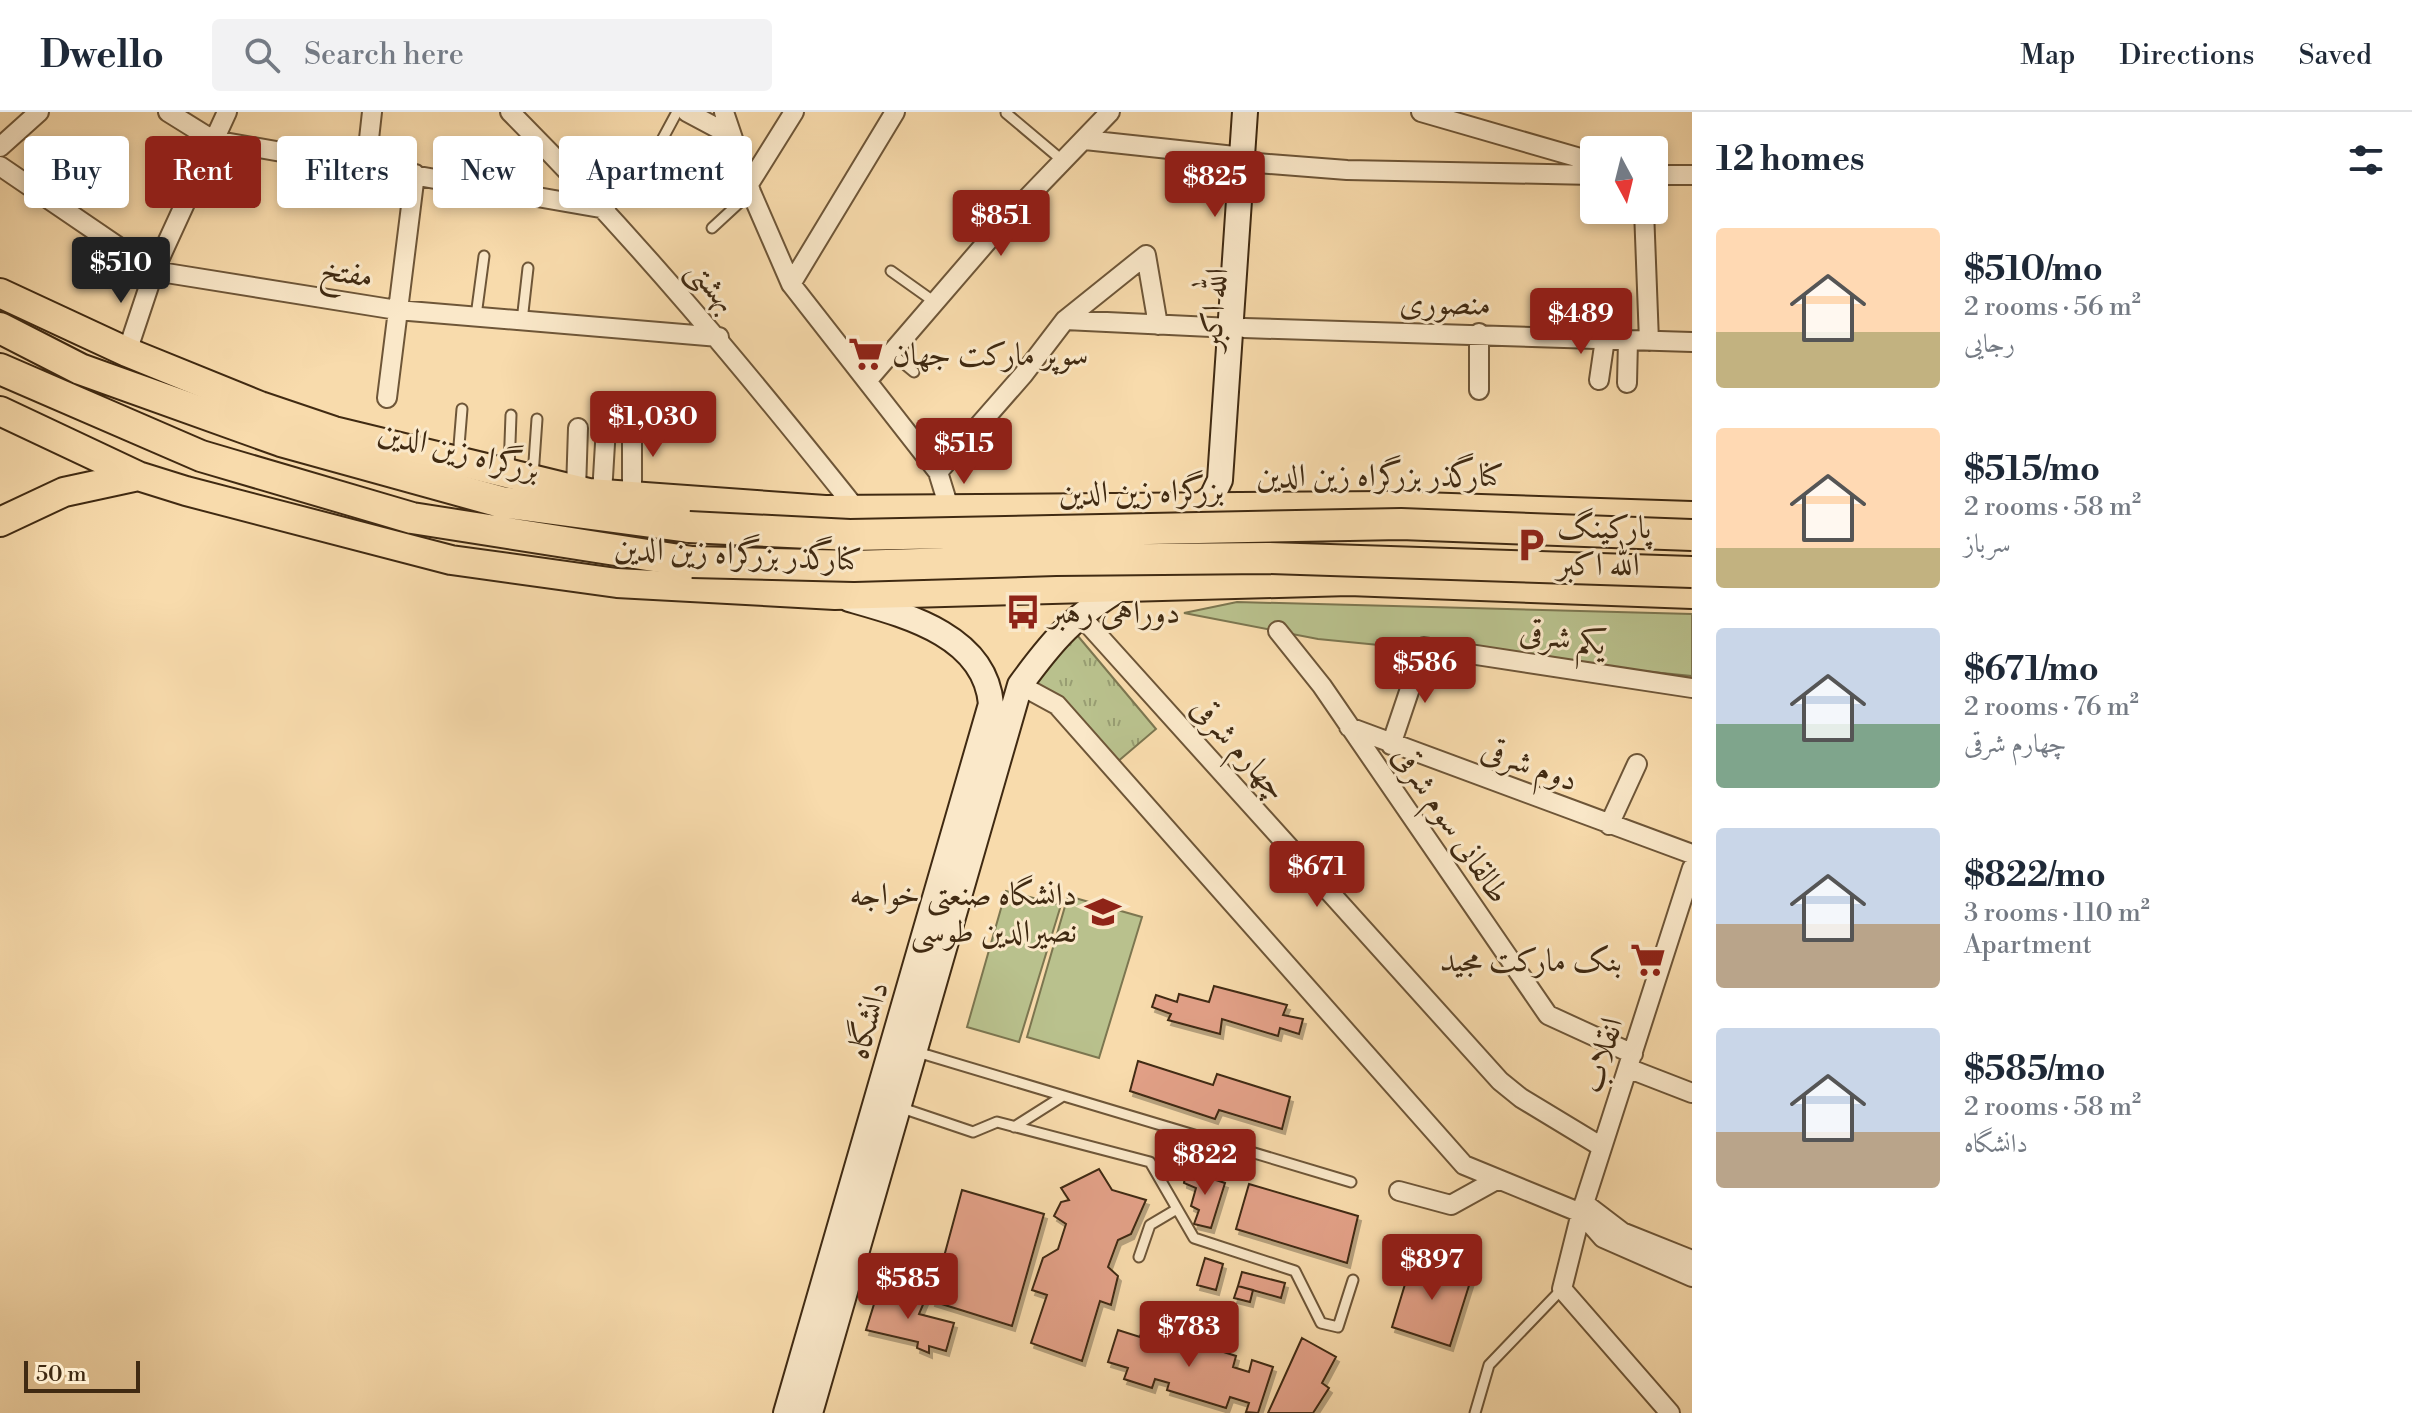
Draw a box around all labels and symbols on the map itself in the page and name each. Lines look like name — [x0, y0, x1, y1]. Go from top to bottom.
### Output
north arrow — [1580, 136, 1668, 224]
pin: $825 — [1168, 151, 1262, 219]
pin: $851 — [954, 190, 1048, 258]
pin: $510 — [74, 237, 168, 305]
street label: مفتخ — [317, 249, 376, 304]
street label: بهشتی — [676, 250, 747, 322]
street label: الله اکبر — [1184, 266, 1238, 355]
street label: منصوری — [1399, 283, 1491, 325]
pin: $489 — [1534, 288, 1628, 356]
supermarket icon: سوپر مارکت جهان — [847, 335, 885, 373]
place label: سوپر مارکت جهان — [892, 335, 1089, 375]
pin: $1,030 — [588, 391, 718, 459]
street label: بزرگراه زین الدین — [374, 410, 545, 490]
pin: $515 — [917, 418, 1011, 486]
street label: کنارگذر بزرگراه زین الدین — [1256, 453, 1504, 496]
street label: بزرگراه زین الدین — [1058, 469, 1224, 513]
place label: پارکینگ الله اکبر — [1554, 507, 1653, 585]
street label: کنارگذر بزرگراه زین الدین — [613, 525, 863, 580]
parking icon: پارکینگ الله اکبر — [1512, 526, 1550, 564]
bus stop icon: دوراهی رهبر — [1004, 593, 1042, 631]
place label: دوراهی رهبر — [1046, 593, 1180, 633]
street label: یکم شرقی — [1516, 611, 1611, 674]
pin: $586 — [1378, 637, 1472, 705]
street label: چهارم شرقی — [1177, 688, 1296, 814]
street label: دوم شرقی — [1474, 729, 1583, 807]
street label: طالقانی سوم شرقی — [1378, 738, 1519, 915]
pin: $671 — [1270, 841, 1364, 909]
place label: دانشگاه صنعتی خواجه نصیرالدین طوسی — [849, 874, 1077, 954]
school or university icon: دانشگاه صنعتی خواجه نصیرالدین طوسی — [1084, 893, 1122, 931]
place label: بنک‌ مارکت مجید — [1440, 941, 1622, 981]
supermarket icon: بنک‌ مارکت مجید — [1629, 941, 1667, 979]
street label: دانشگاه — [837, 977, 898, 1064]
street label: انقلاب — [1572, 1013, 1632, 1098]
pin: $822 — [1158, 1129, 1252, 1197]
pin: $897 — [1385, 1234, 1479, 1302]
pin: $585 — [861, 1253, 955, 1321]
pin: $783 — [1142, 1301, 1236, 1369]
scale bar — [24, 1357, 140, 1393]

